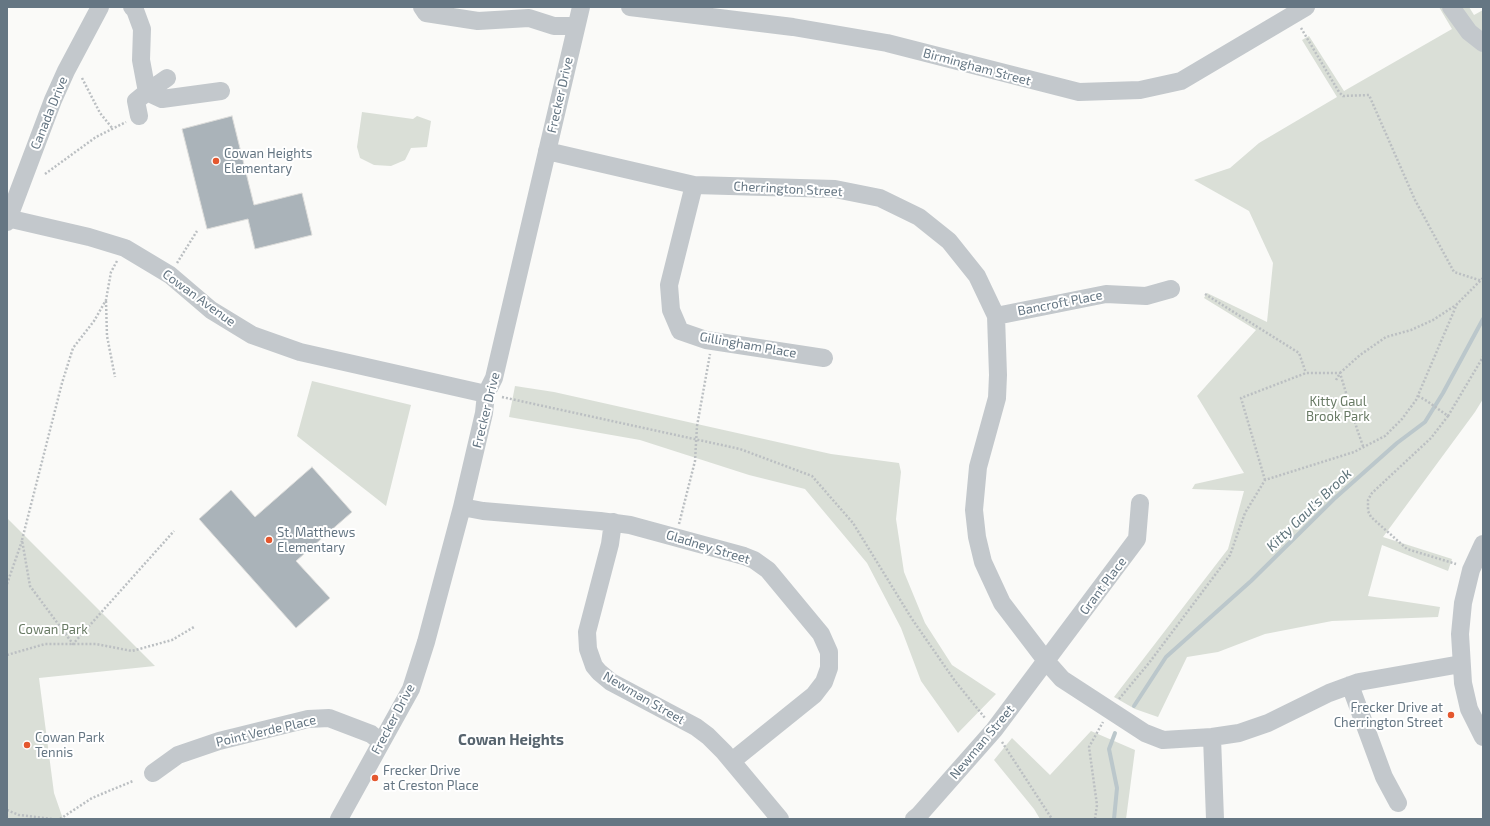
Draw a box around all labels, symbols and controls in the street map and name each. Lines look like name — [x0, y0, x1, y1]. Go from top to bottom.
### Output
street label: Birmingham Street — [921, 45, 1033, 89]
street label: Frecker Drive — [544, 55, 576, 135]
street label: Canada Drive — [27, 74, 71, 152]
place label: Cowan Heights Elementary — [224, 146, 312, 177]
marker: Cowan Heights Elementary — [211, 156, 221, 166]
street label: Cherrington Street — [733, 178, 843, 200]
street label: Cowan Avenue — [159, 266, 239, 330]
street label: Bancroft Place — [1016, 287, 1104, 319]
street label: Gillingham Place — [698, 329, 798, 361]
street label: Frecker Drive — [469, 370, 503, 450]
park label: Kitty Gaul Brook Park — [1306, 394, 1370, 425]
water label: Kitty Gaul's Brook — [1263, 465, 1355, 555]
place label: St. Matthews Elementary — [277, 525, 355, 556]
street label: Gladney Street — [664, 527, 752, 567]
marker: St. Matthews Elementary — [264, 535, 274, 545]
street label: Grant Place — [1076, 554, 1130, 618]
park label: Cowan Park — [18, 622, 88, 638]
street label: Newman Street — [600, 668, 688, 728]
street label: Frecker Drive — [368, 681, 418, 757]
place label: Frecker Drive at Cherrington Street — [1334, 700, 1443, 731]
street label: Newman Street — [946, 702, 1018, 782]
marker: Frecker Drive at Cherrington Street — [1446, 710, 1456, 720]
street label: Point Verde Place — [214, 712, 318, 750]
place label: Cowan Park Tennis — [35, 730, 105, 761]
district label: Cowan Heights — [458, 731, 564, 749]
marker: Cowan Park Tennis — [22, 740, 32, 750]
place label: Frecker Drive at Creston Place — [383, 763, 479, 794]
marker: Frecker Drive at Creston Place — [370, 773, 380, 783]

